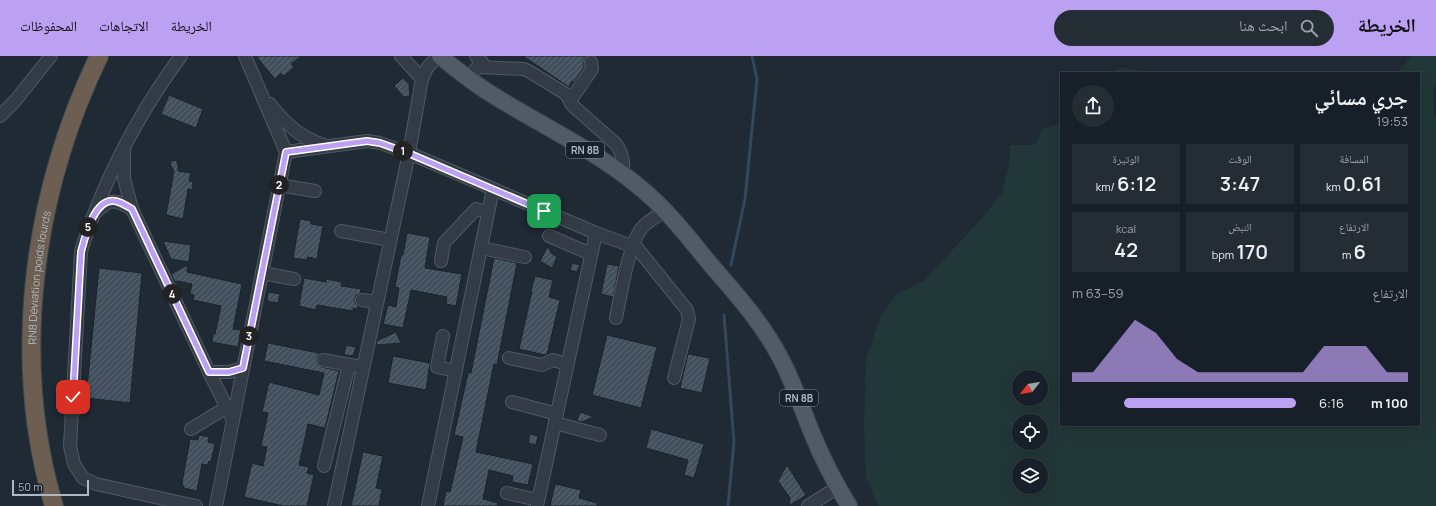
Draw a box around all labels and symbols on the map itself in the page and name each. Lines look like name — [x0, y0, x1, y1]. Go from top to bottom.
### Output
pin: 1 — [393, 141, 413, 161]
road number: RN 8B — [566, 142, 604, 158]
pin: 2 — [269, 175, 289, 195]
pin — [527, 194, 561, 228]
street label: RN8 Déviation poids lourds — [24, 209, 53, 345]
pin: 5 — [78, 217, 98, 237]
pin: 4 — [162, 284, 182, 304]
pin: 3 — [239, 326, 259, 346]
north arrow — [1012, 370, 1048, 406]
pin — [56, 380, 90, 414]
road number: RN 8B — [780, 390, 818, 406]
scale bar — [12, 478, 89, 497]

